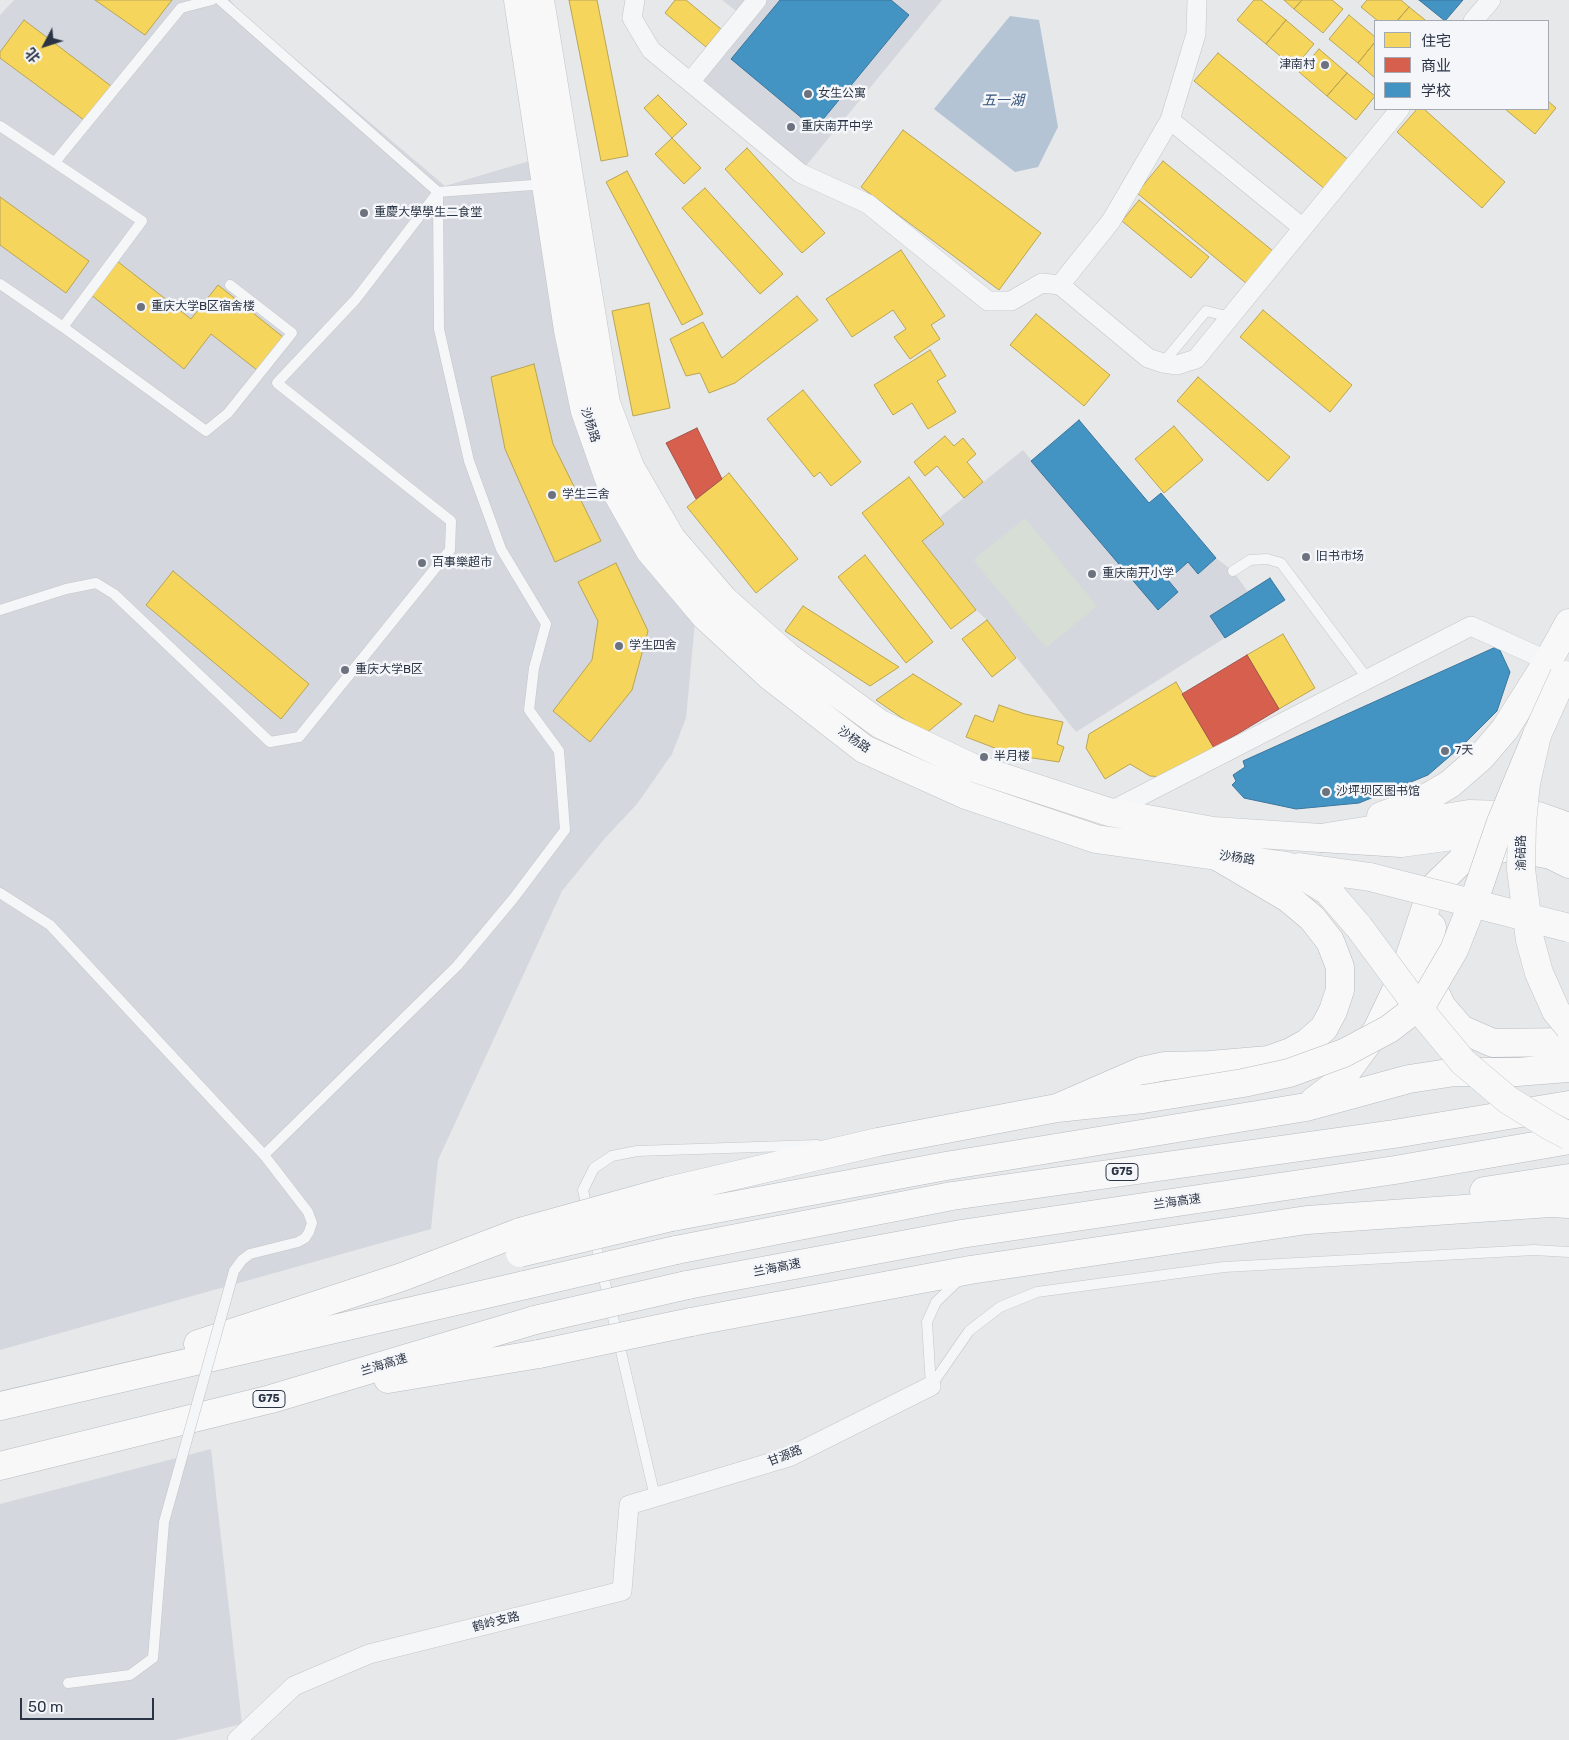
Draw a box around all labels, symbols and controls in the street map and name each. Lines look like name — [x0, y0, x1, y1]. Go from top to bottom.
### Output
north arrow — [20, 20, 70, 70]
legend — [1374, 20, 1549, 110]
text: 住宅 — [1421, 32, 1451, 50]
text: 北 — [22, 44, 44, 66]
text: 商业 — [1421, 57, 1451, 75]
place label: 津南村 — [1279, 58, 1315, 72]
marker: 津南村 — [1319, 59, 1331, 71]
text: 学校 — [1421, 82, 1451, 100]
place label: 女生公寓 — [818, 87, 866, 101]
marker: 女生公寓 — [802, 88, 814, 100]
water label: 五一湖 — [982, 93, 1024, 109]
place label: 重庆南开中学 — [801, 120, 873, 134]
marker: 重庆南开中学 — [785, 121, 797, 133]
place label: 重慶大學學生二食堂 — [374, 206, 482, 220]
marker: 重慶大學學生二食堂 — [358, 207, 370, 219]
place label: 重庆大学B区宿舍楼 — [151, 300, 255, 314]
marker: 重庆大学B区宿舍楼 — [135, 301, 147, 313]
street label: 沙杨路 — [578, 406, 602, 444]
place label: 学生三舍 — [562, 488, 610, 502]
marker: 学生三舍 — [546, 489, 558, 501]
place label: 旧书市场 — [1316, 550, 1364, 564]
marker: 旧书市场 — [1300, 551, 1312, 563]
place label: 百事樂超市 — [432, 556, 492, 570]
marker: 百事樂超市 — [416, 557, 428, 569]
place label: 重庆南开小学 — [1102, 567, 1174, 581]
marker: 重庆南开小学 — [1086, 568, 1098, 580]
place label: 学生四舍 — [629, 639, 677, 653]
marker: 学生四舍 — [613, 640, 625, 652]
place label: 重庆大学B区 — [355, 663, 423, 677]
marker: 重庆大学B区 — [339, 664, 351, 676]
street label: 沙杨路 — [835, 724, 873, 756]
place label: 7天 — [1455, 744, 1473, 758]
marker: 7天 — [1439, 745, 1451, 757]
place label: 半月楼 — [994, 750, 1030, 764]
marker: 半月楼 — [978, 751, 990, 763]
place label: 沙坪坝区图书馆 — [1336, 785, 1420, 799]
marker: 沙坪坝区图书馆 — [1320, 786, 1332, 798]
street label: 渝碚路 — [1515, 835, 1529, 871]
street label: 沙杨路 — [1218, 848, 1256, 868]
road number: G75 — [1106, 1164, 1138, 1180]
street label: 兰海高速 — [1152, 1192, 1202, 1212]
street label: 兰海高速 — [752, 1256, 802, 1280]
street label: 兰海高速 — [359, 1351, 409, 1379]
road number: G75 — [253, 1390, 285, 1408]
street label: 甘源路 — [766, 1443, 804, 1469]
street label: 鹤岭支路 — [471, 1609, 521, 1635]
scale bar — [22, 1688, 156, 1720]
text: 50 m — [28, 1698, 63, 1716]

